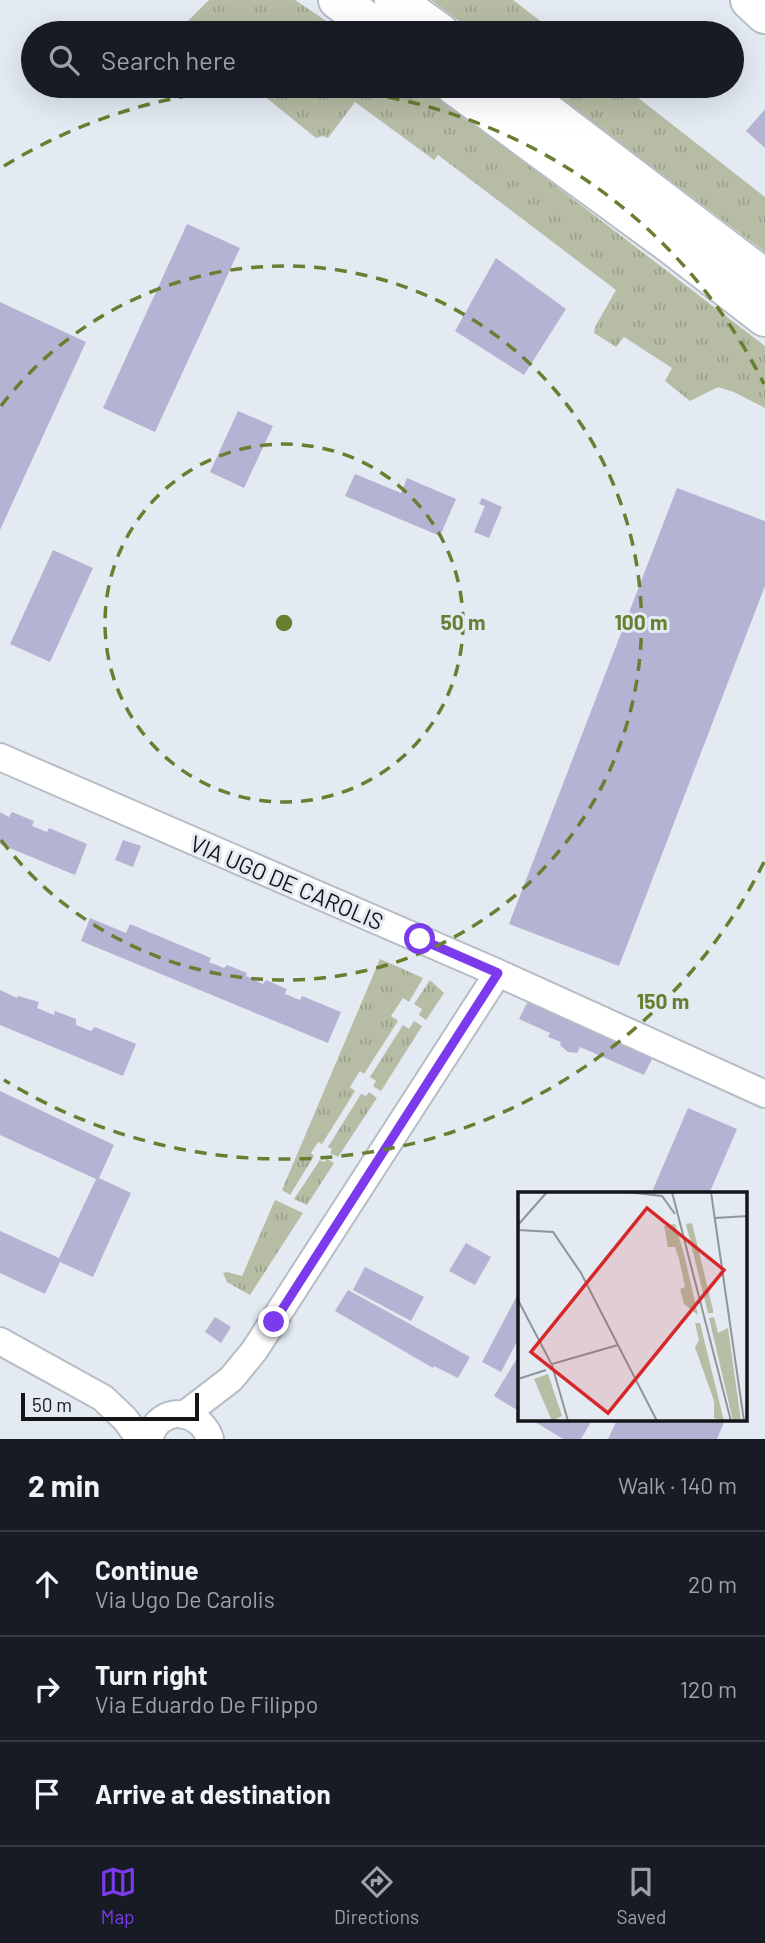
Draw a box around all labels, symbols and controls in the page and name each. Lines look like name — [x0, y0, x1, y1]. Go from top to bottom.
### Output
search box — [21, 21, 744, 98]
icon: search — [45, 41, 83, 79]
text: Search here — [101, 44, 236, 75]
text: 50 m — [440, 609, 486, 634]
text: 100 m — [614, 609, 668, 634]
centre of rings — [272, 611, 296, 635]
street label: VIA UGO DE CAROLIS — [186, 829, 388, 935]
route start — [404, 923, 435, 954]
text: 150 m — [637, 988, 689, 1013]
inset map — [518, 1192, 748, 1422]
route end — [258, 1306, 289, 1337]
scale bar — [21, 1390, 200, 1422]
text: 50 m — [32, 1393, 72, 1416]
text: 2 min — [28, 1467, 100, 1503]
text: Walk · 140 m — [618, 1471, 737, 1499]
text: Continue — [95, 1554, 199, 1585]
icon: ahead — [28, 1565, 66, 1603]
text: 20 m — [688, 1570, 737, 1598]
text: Via Ugo De Carolis — [95, 1585, 275, 1613]
text: Turn right — [95, 1659, 208, 1690]
icon: right — [28, 1670, 66, 1708]
text: 120 m — [680, 1675, 737, 1703]
text: Via Eduardo De Filippo — [95, 1690, 318, 1718]
icon: arrive — [28, 1775, 66, 1813]
text: Arrive at destination — [95, 1778, 331, 1809]
tab: Map — [99, 1863, 137, 1928]
tab: Directions — [334, 1863, 419, 1928]
tab: Saved — [616, 1863, 666, 1928]

